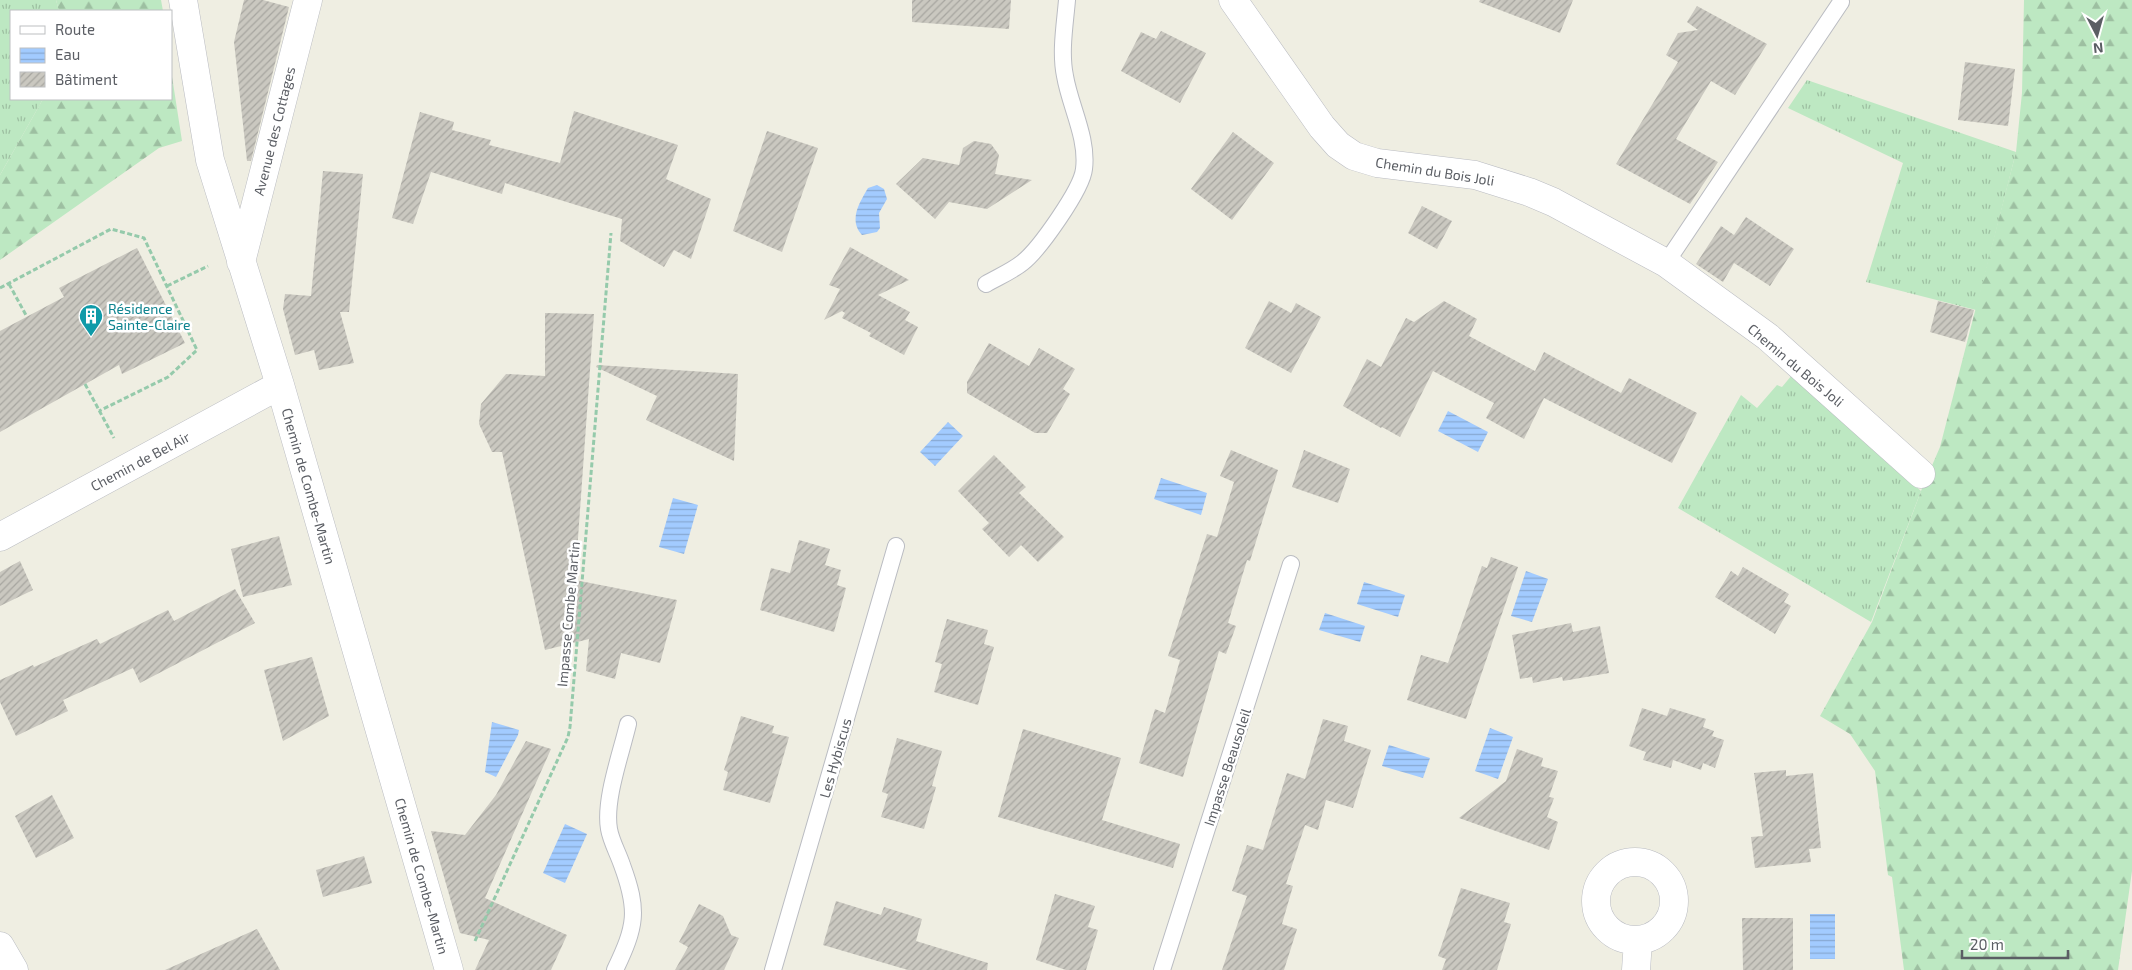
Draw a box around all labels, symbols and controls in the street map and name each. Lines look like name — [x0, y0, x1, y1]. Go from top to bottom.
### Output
legend — [10, 10, 172, 100]
north arrow — [2072, 10, 2122, 60]
text: Route — [55, 20, 95, 38]
text: N — [2092, 39, 2104, 57]
text: Eau — [55, 45, 80, 63]
street label: Avenue des Cottages — [250, 65, 298, 197]
text: Bâtiment — [55, 70, 118, 88]
street label: Chemin du Bois Joli — [1374, 153, 1496, 189]
place label: Résidence Sainte-Claire — [108, 300, 191, 333]
building icon: Résidence Sainte-Claire — [78, 303, 104, 337]
street label: Chemin du Bois Joli — [1745, 320, 1847, 410]
street label: Chemin de Combe-Martin — [279, 406, 339, 566]
street label: Chemin de Bel Air — [88, 428, 193, 494]
street label: Impasse Combe Martin — [553, 541, 583, 687]
street label: Impasse Beausoleil — [1200, 705, 1254, 828]
street label: Les Hybiscus — [816, 716, 854, 800]
street label: Chemin de Combe-Martin — [392, 796, 452, 956]
scale bar — [1962, 928, 2068, 960]
text: 20 m — [1970, 935, 2004, 953]

